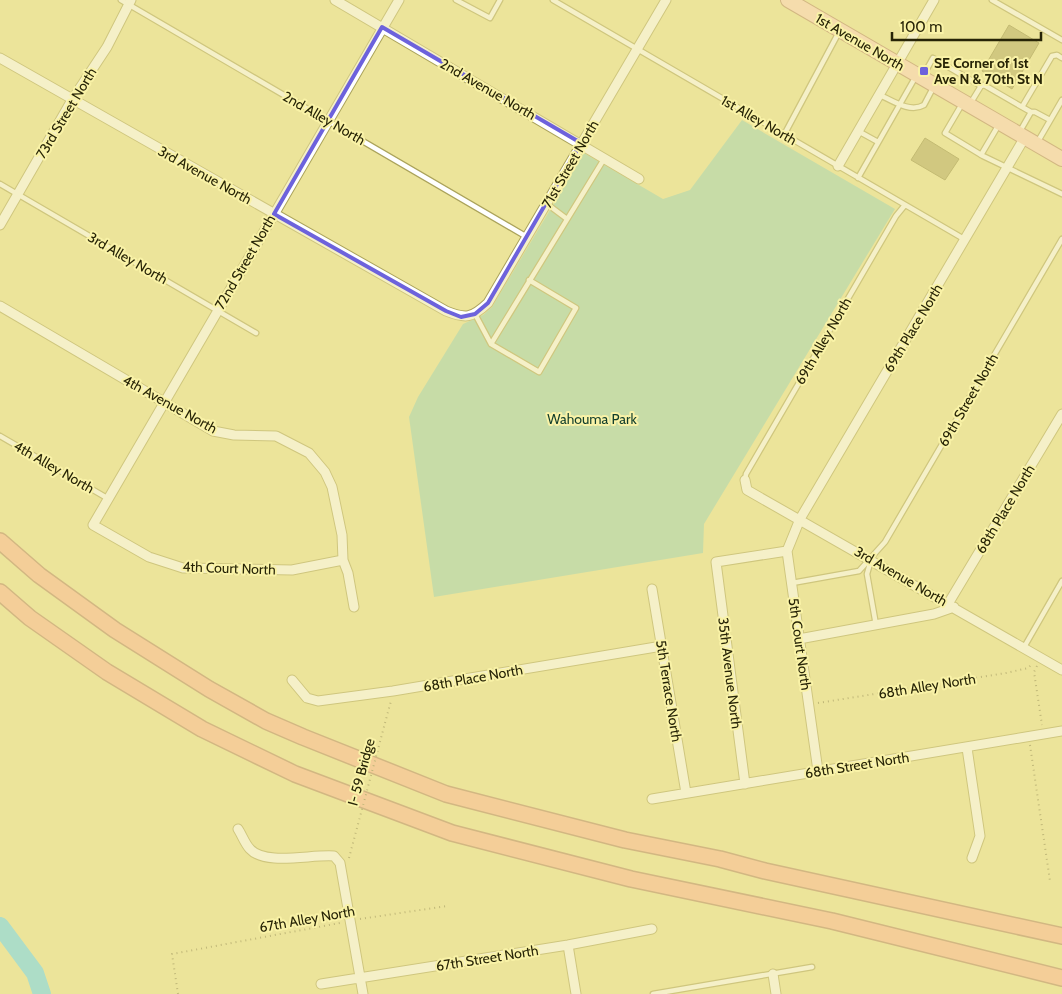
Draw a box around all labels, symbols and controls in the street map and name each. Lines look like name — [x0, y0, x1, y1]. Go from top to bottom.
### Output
street label: 1st Avenue North — [812, 9, 908, 75]
scale bar — [892, 10, 1041, 42]
text: 100 m — [900, 18, 942, 36]
street label: 2nd Avenue North — [437, 54, 539, 124]
place label: SE Corner of 1st Ave N & 70th St N — [934, 54, 1043, 88]
street label: 73rd Street North — [32, 64, 100, 162]
marker: SE Corner of 1st Ave N & 70th St N — [918, 65, 930, 77]
street label: 2nd Alley North — [279, 87, 369, 149]
street label: 1st Alley North — [718, 91, 800, 149]
street label: 71st Street North — [538, 117, 602, 211]
street label: 3rd Avenue North — [155, 142, 255, 208]
street label: 72nd Street North — [211, 211, 279, 313]
street label: 3rd Alley North — [85, 228, 171, 288]
street label: 69th Place North — [880, 281, 946, 375]
street label: 69th Alley North — [791, 294, 855, 388]
street label: 69th Street North — [934, 350, 1002, 450]
street label: 4th Avenue North — [120, 371, 220, 437]
park label: Wahouma Park — [547, 410, 637, 428]
street label: 4th Alley North — [11, 437, 97, 497]
street label: 68th Place North — [971, 461, 1039, 557]
street label: 3rd Avenue North — [851, 542, 951, 610]
street label: 4th Court North — [182, 557, 276, 579]
street label: 5th Court North — [785, 597, 815, 691]
street label: 35th Avenue North — [714, 616, 746, 730]
street label: 5th Terrace North — [652, 639, 686, 743]
street label: 68th Place North — [422, 660, 524, 696]
street label: 68th Alley North — [877, 669, 977, 703]
street label: I- 59 Bridge — [343, 736, 379, 808]
street label: 68th Street North — [804, 748, 910, 782]
street label: 67th Alley North — [258, 902, 356, 936]
street label: 67th Street North — [434, 941, 540, 975]

